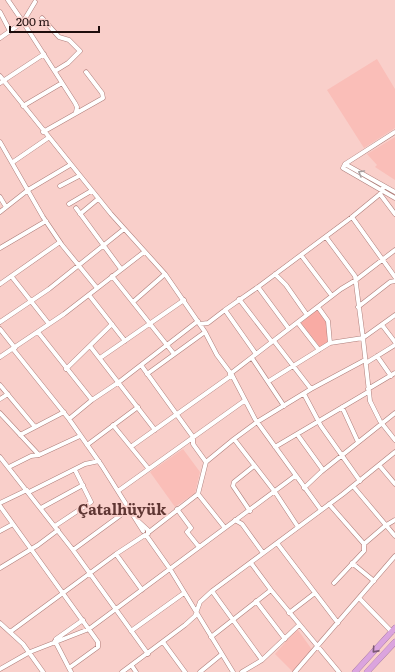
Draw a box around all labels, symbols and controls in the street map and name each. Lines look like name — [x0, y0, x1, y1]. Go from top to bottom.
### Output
scale bar — [10, 8, 99, 34]
text: 200 m — [16, 12, 50, 30]
one-way arrow — [358, 170, 365, 177]
district label: Çatalhüyük — [78, 497, 167, 520]
one-way arrow — [372, 645, 380, 653]

